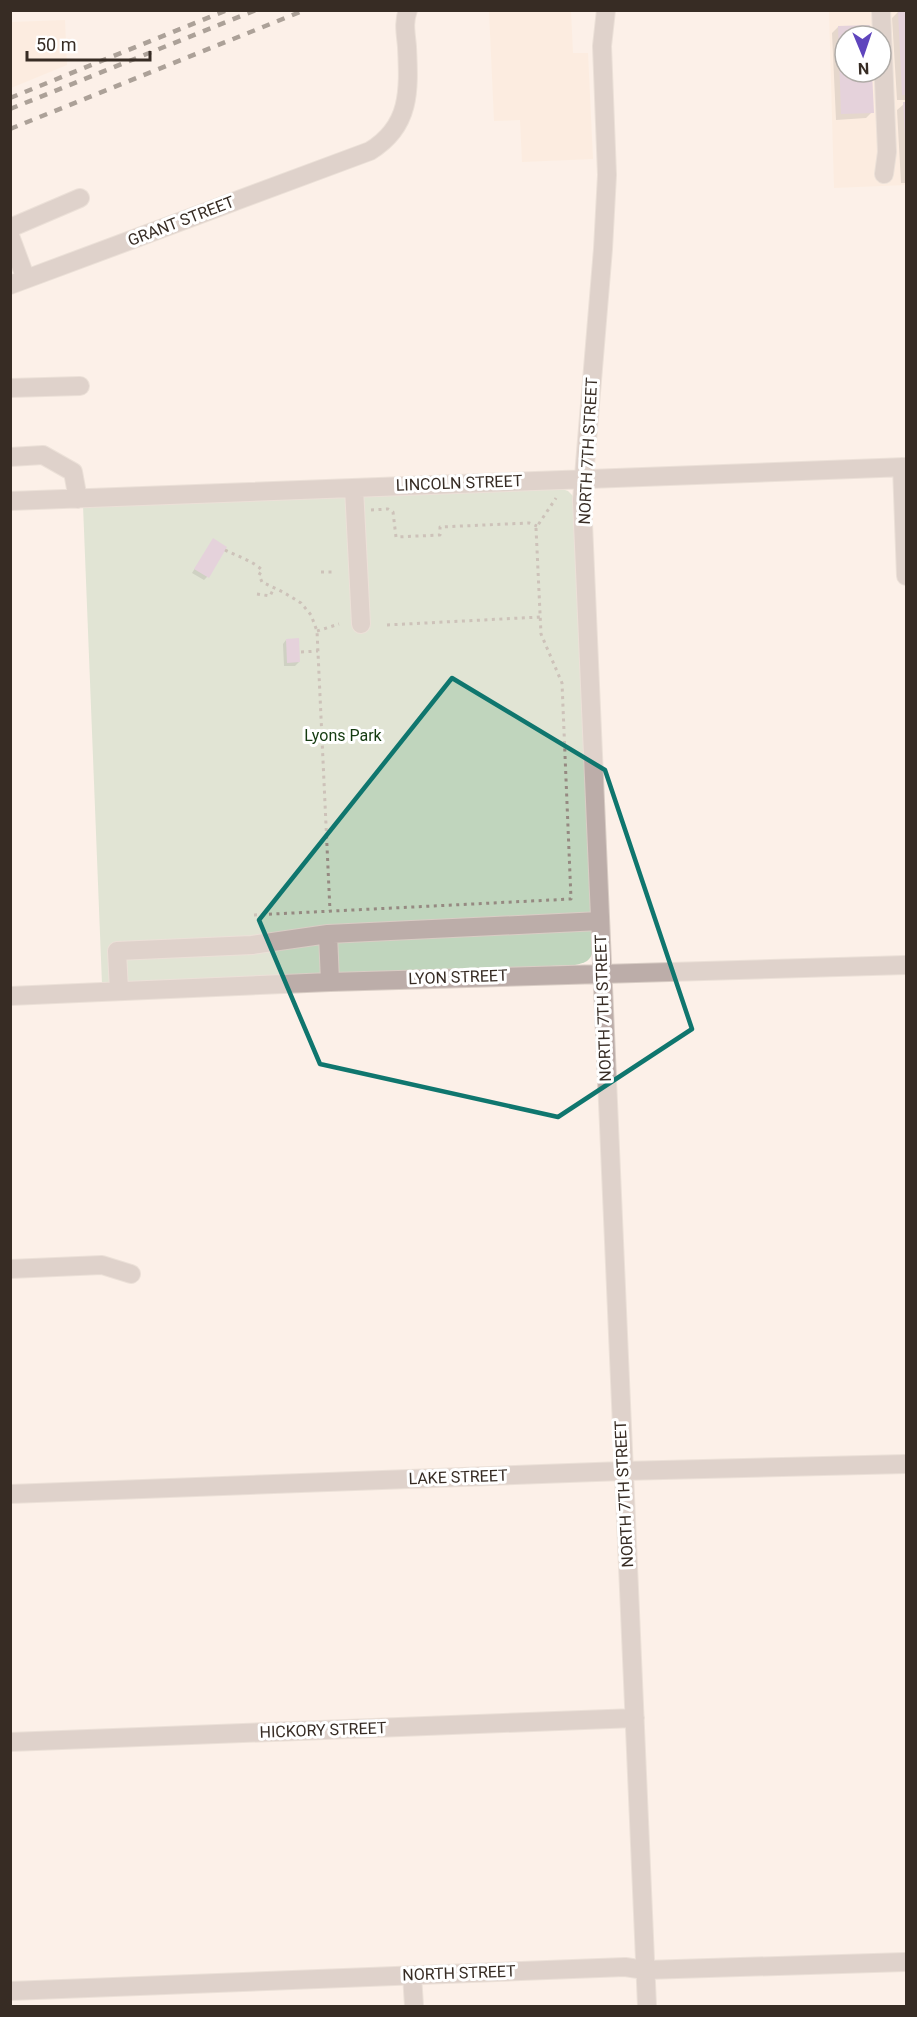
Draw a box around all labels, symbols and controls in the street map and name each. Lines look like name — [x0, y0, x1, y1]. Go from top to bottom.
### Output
scale bar — [27, 24, 150, 62]
north arrow — [833, 24, 893, 84]
text: 50 m — [36, 34, 76, 55]
text: N — [858, 59, 869, 78]
street label: GRANT STREET — [125, 192, 237, 250]
street label: NORTH 7TH STREET — [575, 377, 601, 525]
street label: LINCOLN STREET — [395, 471, 523, 495]
park label: Lyons Park — [304, 726, 383, 745]
street label: NORTH 7TH STREET — [591, 934, 615, 1082]
street label: LYON STREET — [408, 966, 508, 988]
street label: NORTH 7TH STREET — [611, 1420, 637, 1568]
street label: LAKE STREET — [408, 1466, 508, 1488]
street label: HICKORY STREET — [259, 1718, 387, 1742]
street label: NORTH STREET — [402, 1962, 516, 1984]

